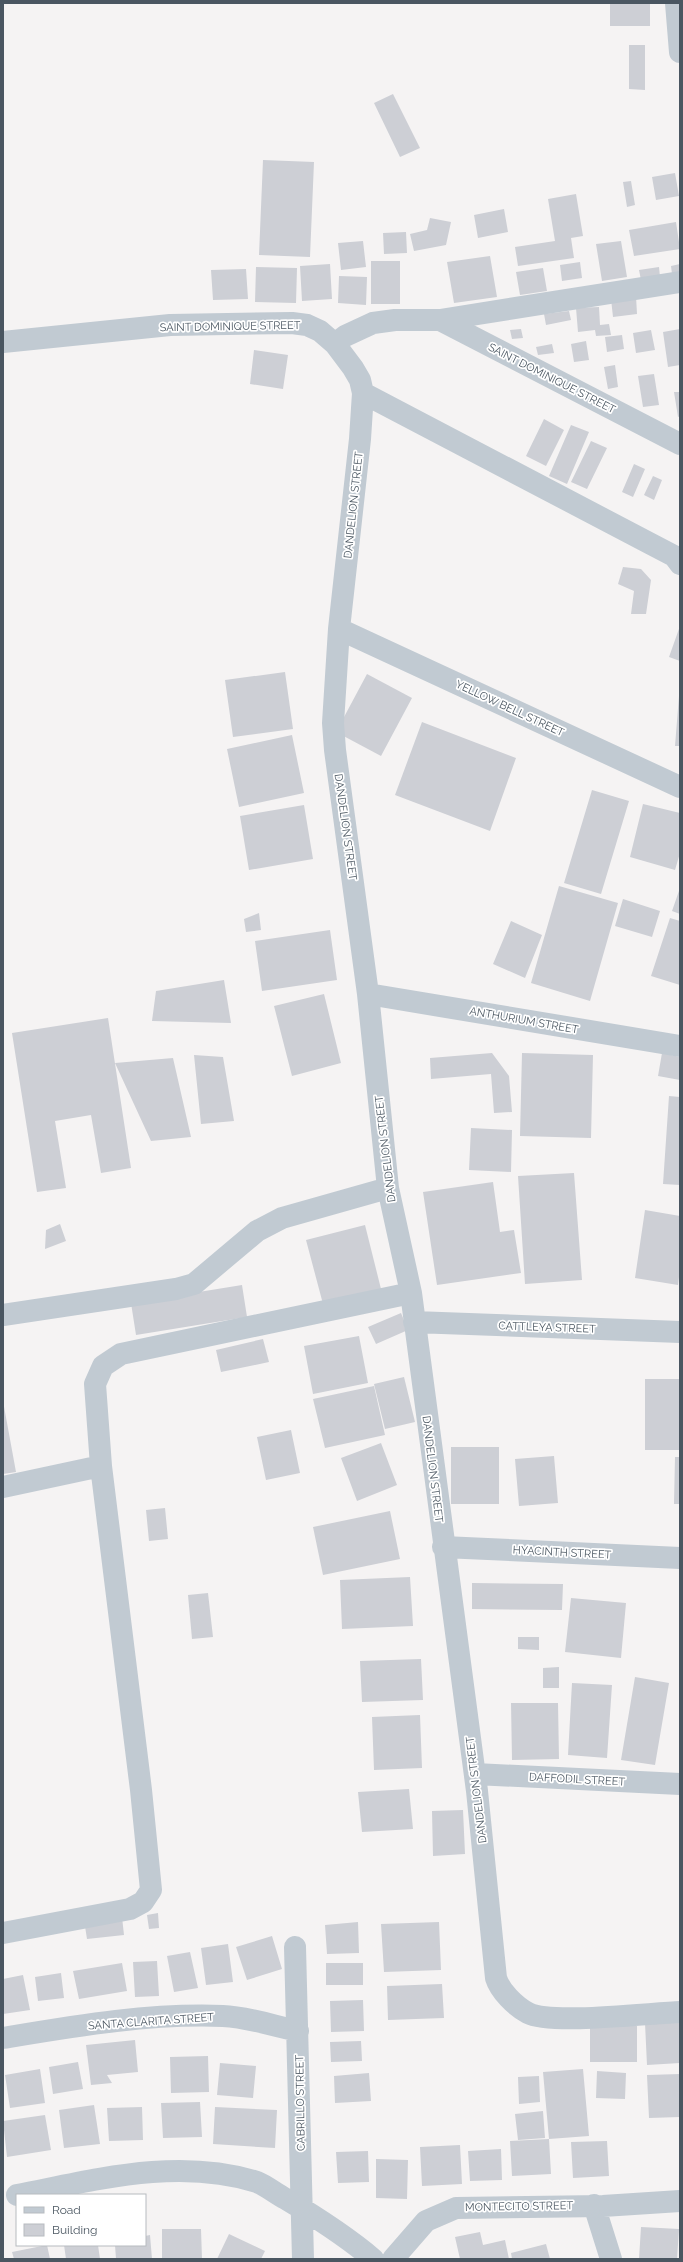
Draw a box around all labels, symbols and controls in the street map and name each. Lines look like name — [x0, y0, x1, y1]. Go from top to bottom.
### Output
street label: SAINT DOMINIQUE STREET — [159, 319, 301, 334]
street label: SAINT DOMINIQUE STREET — [486, 341, 618, 416]
street label: DANDELION STREET — [341, 451, 366, 559]
street label: YELLOW BELL STREET — [453, 678, 566, 739]
street label: DANDELION STREET — [332, 773, 359, 881]
street label: ANTHURIUM STREET — [468, 1005, 580, 1037]
street label: DANDELION STREET — [372, 1095, 398, 1203]
street label: CATTLEYA STREET — [498, 1319, 596, 1336]
street label: DANDELION STREET — [420, 1415, 446, 1523]
street label: HYACINTH STREET — [512, 1543, 612, 1562]
street label: DANDELION STREET — [463, 1736, 489, 1844]
street label: DAFFODIL STREET — [529, 1770, 626, 1789]
street label: SANTA CLARITA STREET — [88, 2011, 215, 2032]
street label: CABRILLO STREET — [293, 2054, 308, 2151]
legend — [16, 2194, 146, 2246]
street label: MONTECITO STREET — [465, 2199, 573, 2214]
text: Road — [52, 2203, 81, 2217]
text: Building — [52, 2223, 98, 2237]

